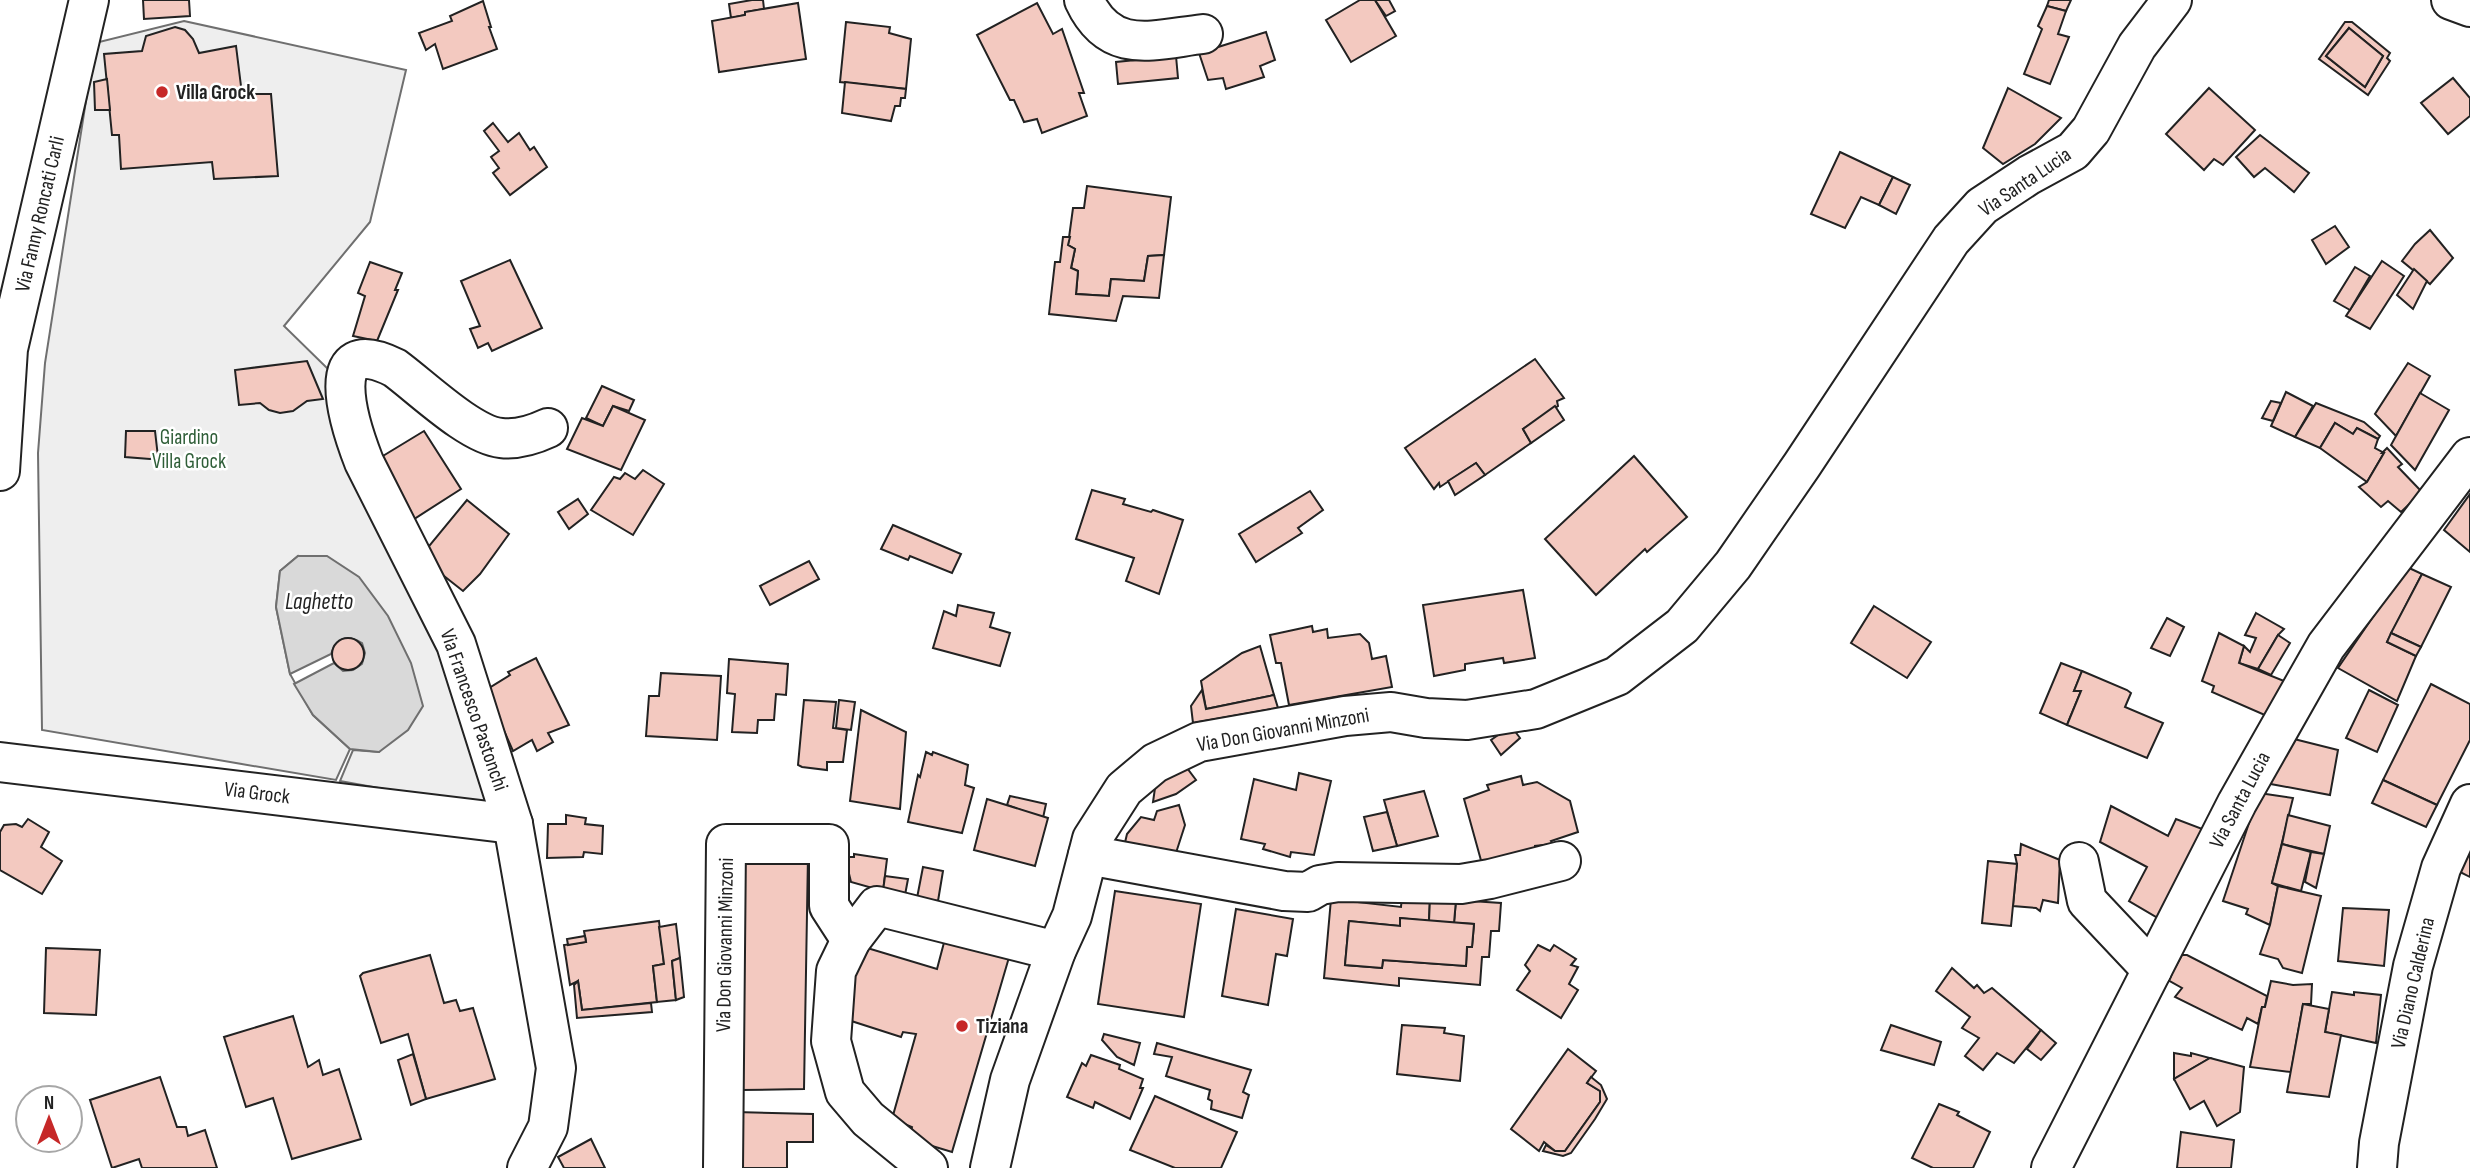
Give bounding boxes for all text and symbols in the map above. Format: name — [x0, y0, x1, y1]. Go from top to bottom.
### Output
place label: Villa Grock — [176, 80, 255, 105]
marker: Villa Grock — [154, 84, 170, 100]
street label: Via Fanny Roncati Carli — [10, 134, 70, 294]
street label: Via Santa Lucia — [1974, 142, 2076, 222]
park label: Giardino Villa Grock — [152, 425, 226, 474]
water label: Laghetto — [285, 588, 354, 616]
street label: Via Francesco Pastonchi — [435, 626, 513, 794]
street label: Via Don Giovanni Minzoni — [1195, 703, 1371, 757]
street label: Via Santa Lucia — [2204, 747, 2276, 853]
street label: Via Grock — [223, 777, 291, 809]
street label: Via Don Giovanni Minzoni — [711, 858, 739, 1032]
street label: Via Diano Calderina — [2386, 915, 2440, 1051]
place label: Tiziana — [976, 1014, 1028, 1039]
marker: Tiziana — [954, 1018, 970, 1034]
north arrow — [14, 1084, 84, 1154]
text: N — [44, 1092, 54, 1115]

